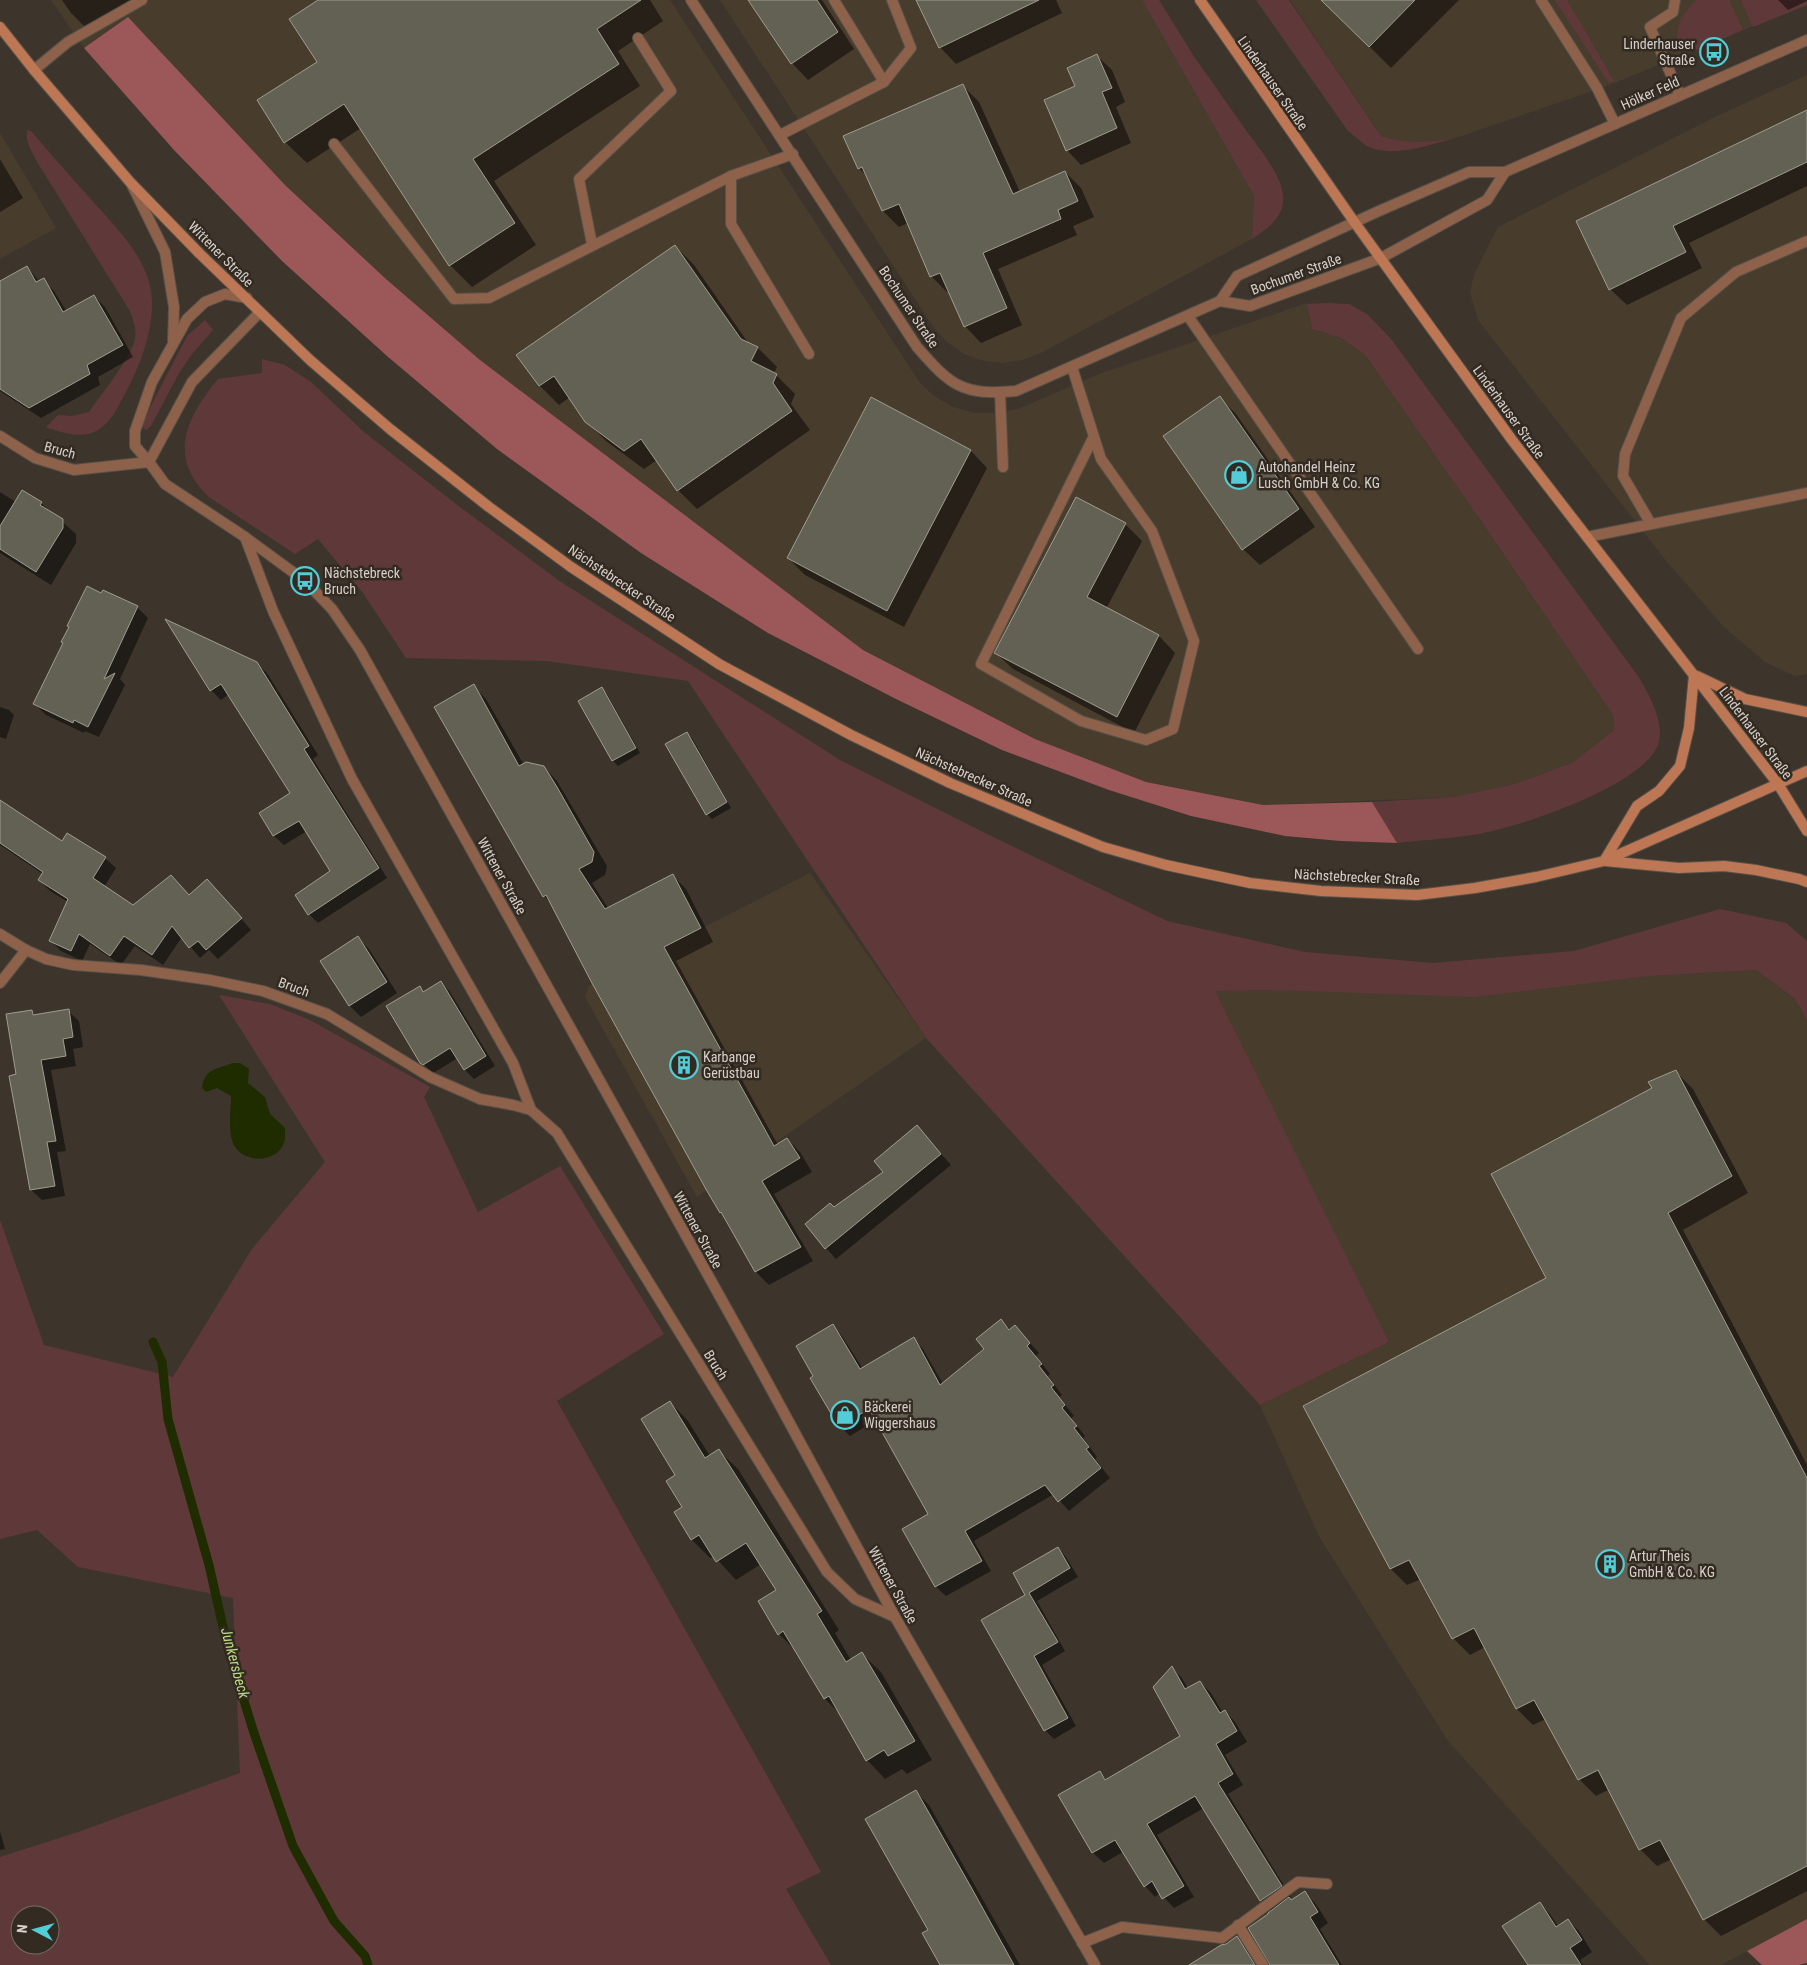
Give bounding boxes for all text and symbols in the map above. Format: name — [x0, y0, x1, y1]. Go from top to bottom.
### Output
street label: Linderhauser Straße — [1235, 33, 1312, 133]
place label: Linderhauser Straße — [1623, 36, 1695, 68]
bus stop icon: Linderhauser Straße — [1699, 37, 1729, 67]
street label: Hölker Feld — [1618, 73, 1682, 113]
street label: Wittener Straße — [185, 218, 257, 290]
street label: Bochumer Straße — [1249, 250, 1344, 298]
street label: Bochumer Straße — [876, 263, 942, 351]
street label: Linderhauser Straße — [1470, 362, 1548, 462]
street label: Bruch — [43, 438, 77, 462]
place label: Autohandel Heinz Lusch GmbH & Co. KG — [1258, 459, 1380, 491]
shop icon: Autohandel Heinz Lusch GmbH & Co. KG — [1224, 460, 1254, 490]
street label: Nächstebrecker Straße — [565, 541, 679, 625]
place label: Nächstebreck Bruch — [324, 565, 401, 597]
bus stop icon: Nächstebreck Bruch — [290, 566, 320, 596]
street label: Linderhauser Straße — [1716, 684, 1796, 783]
street label: Nächstebrecker Straße — [913, 744, 1035, 810]
street label: Wittener Straße — [474, 835, 530, 918]
street label: Nächstebrecker Straße — [1294, 866, 1421, 888]
street label: Bruch — [276, 974, 312, 1000]
place label: Karbange Gerüstbau — [703, 1049, 760, 1081]
building icon: Karbange Gerüstbau — [669, 1050, 699, 1080]
street label: Wittener Straße — [670, 1189, 726, 1272]
street label: Bruch — [701, 1347, 731, 1383]
place label: Bäckerei Wiggershaus — [864, 1399, 936, 1431]
shop icon: Bäckerei Wiggershaus — [830, 1400, 860, 1430]
street label: Wittener Straße — [865, 1544, 921, 1627]
place label: Artur Theis GmbH & Co. KG — [1629, 1548, 1715, 1580]
building icon: Artur Theis GmbH & Co. KG — [1595, 1549, 1625, 1579]
water label: Junkersbeck — [217, 1626, 253, 1701]
north arrow — [10, 1905, 60, 1955]
text: N — [14, 1924, 30, 1934]

